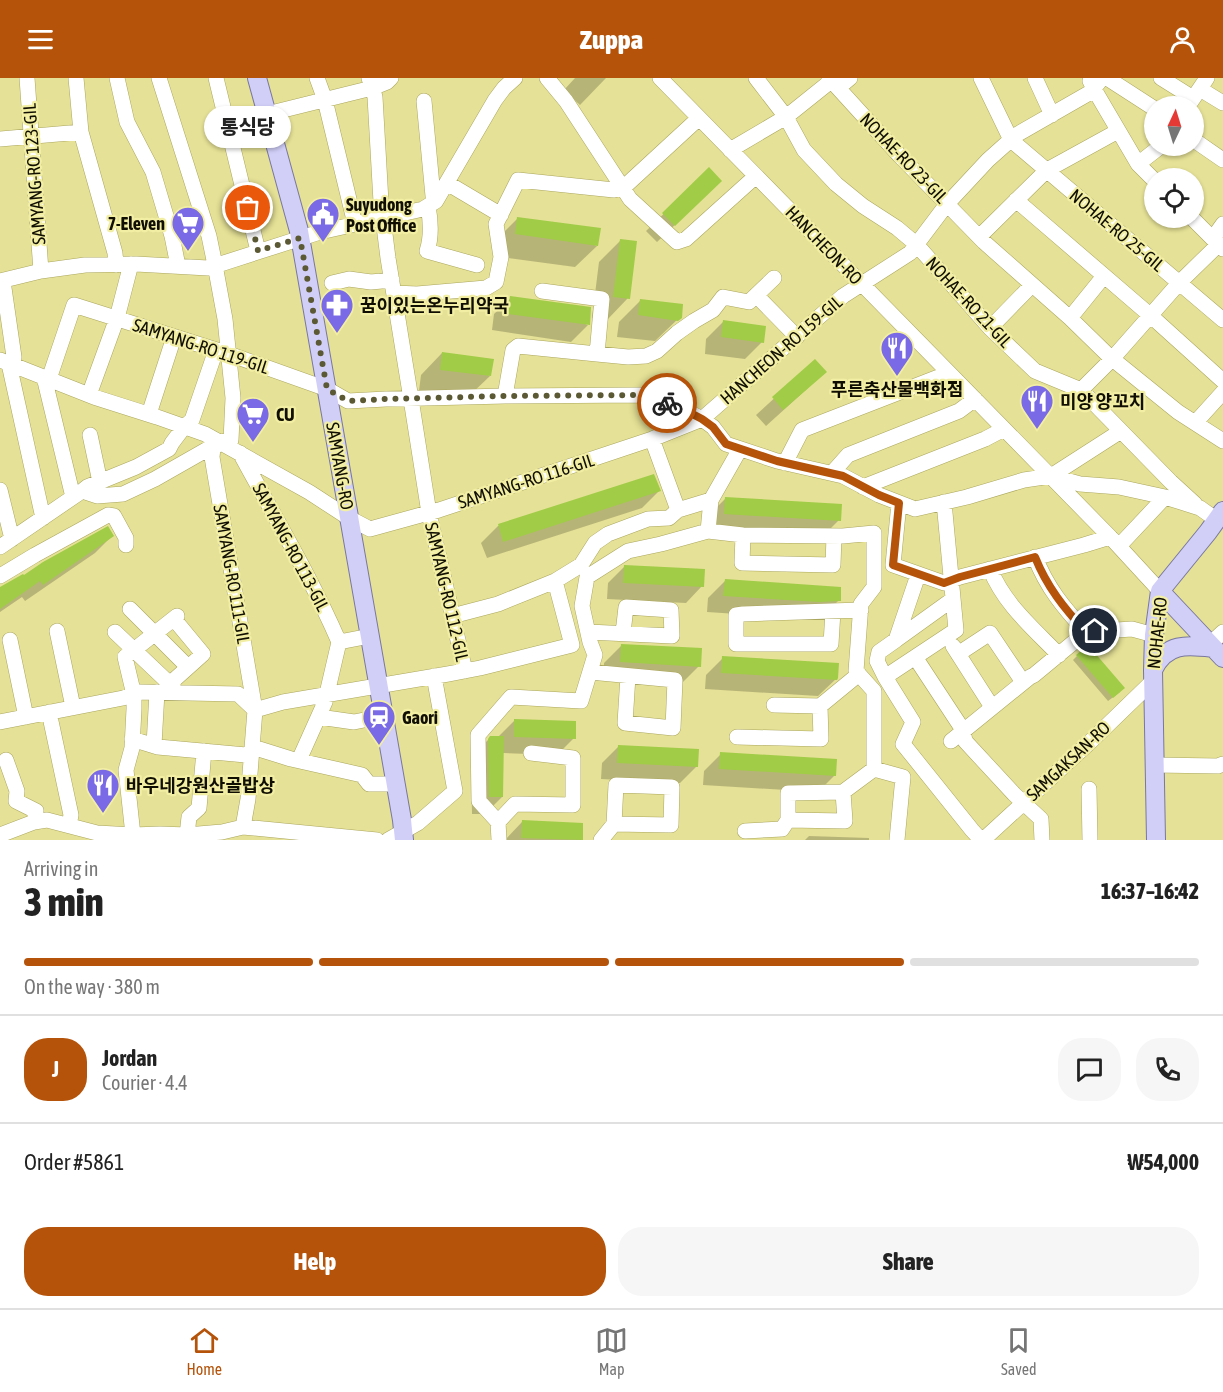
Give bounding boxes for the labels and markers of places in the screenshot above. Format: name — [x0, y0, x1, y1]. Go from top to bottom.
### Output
callout: 통식당 — [204, 106, 292, 148]
pin — [222, 182, 273, 233]
place label: Suyudong Post Office — [346, 194, 416, 236]
public building icon: Suyudong Post Office — [305, 196, 341, 243]
supermarket icon: 7-Eleven — [170, 205, 206, 252]
place label: 7-Eleven — [108, 213, 165, 234]
pharmacy icon: 꿈이있는온누리약국 — [319, 287, 355, 334]
place label: 꿈이있는온누리약국 — [360, 295, 509, 316]
restaurant icon: 푸른축산물백화점 — [879, 330, 915, 377]
place label: 푸른축산물백화점 — [831, 379, 963, 400]
restaurant icon: 미양 양꼬치 — [1019, 383, 1055, 430]
place label: 미양 양꼬치 — [1060, 391, 1145, 412]
supermarket icon: CU — [235, 396, 271, 443]
place label: CU — [276, 404, 295, 425]
pin — [1069, 605, 1120, 656]
station icon: Gaori — [361, 699, 397, 746]
place label: Gaori — [402, 707, 438, 728]
restaurant icon: 바우네강원산골밥상 — [85, 767, 121, 814]
place label: 바우네강원산골밥상 — [126, 775, 275, 796]

